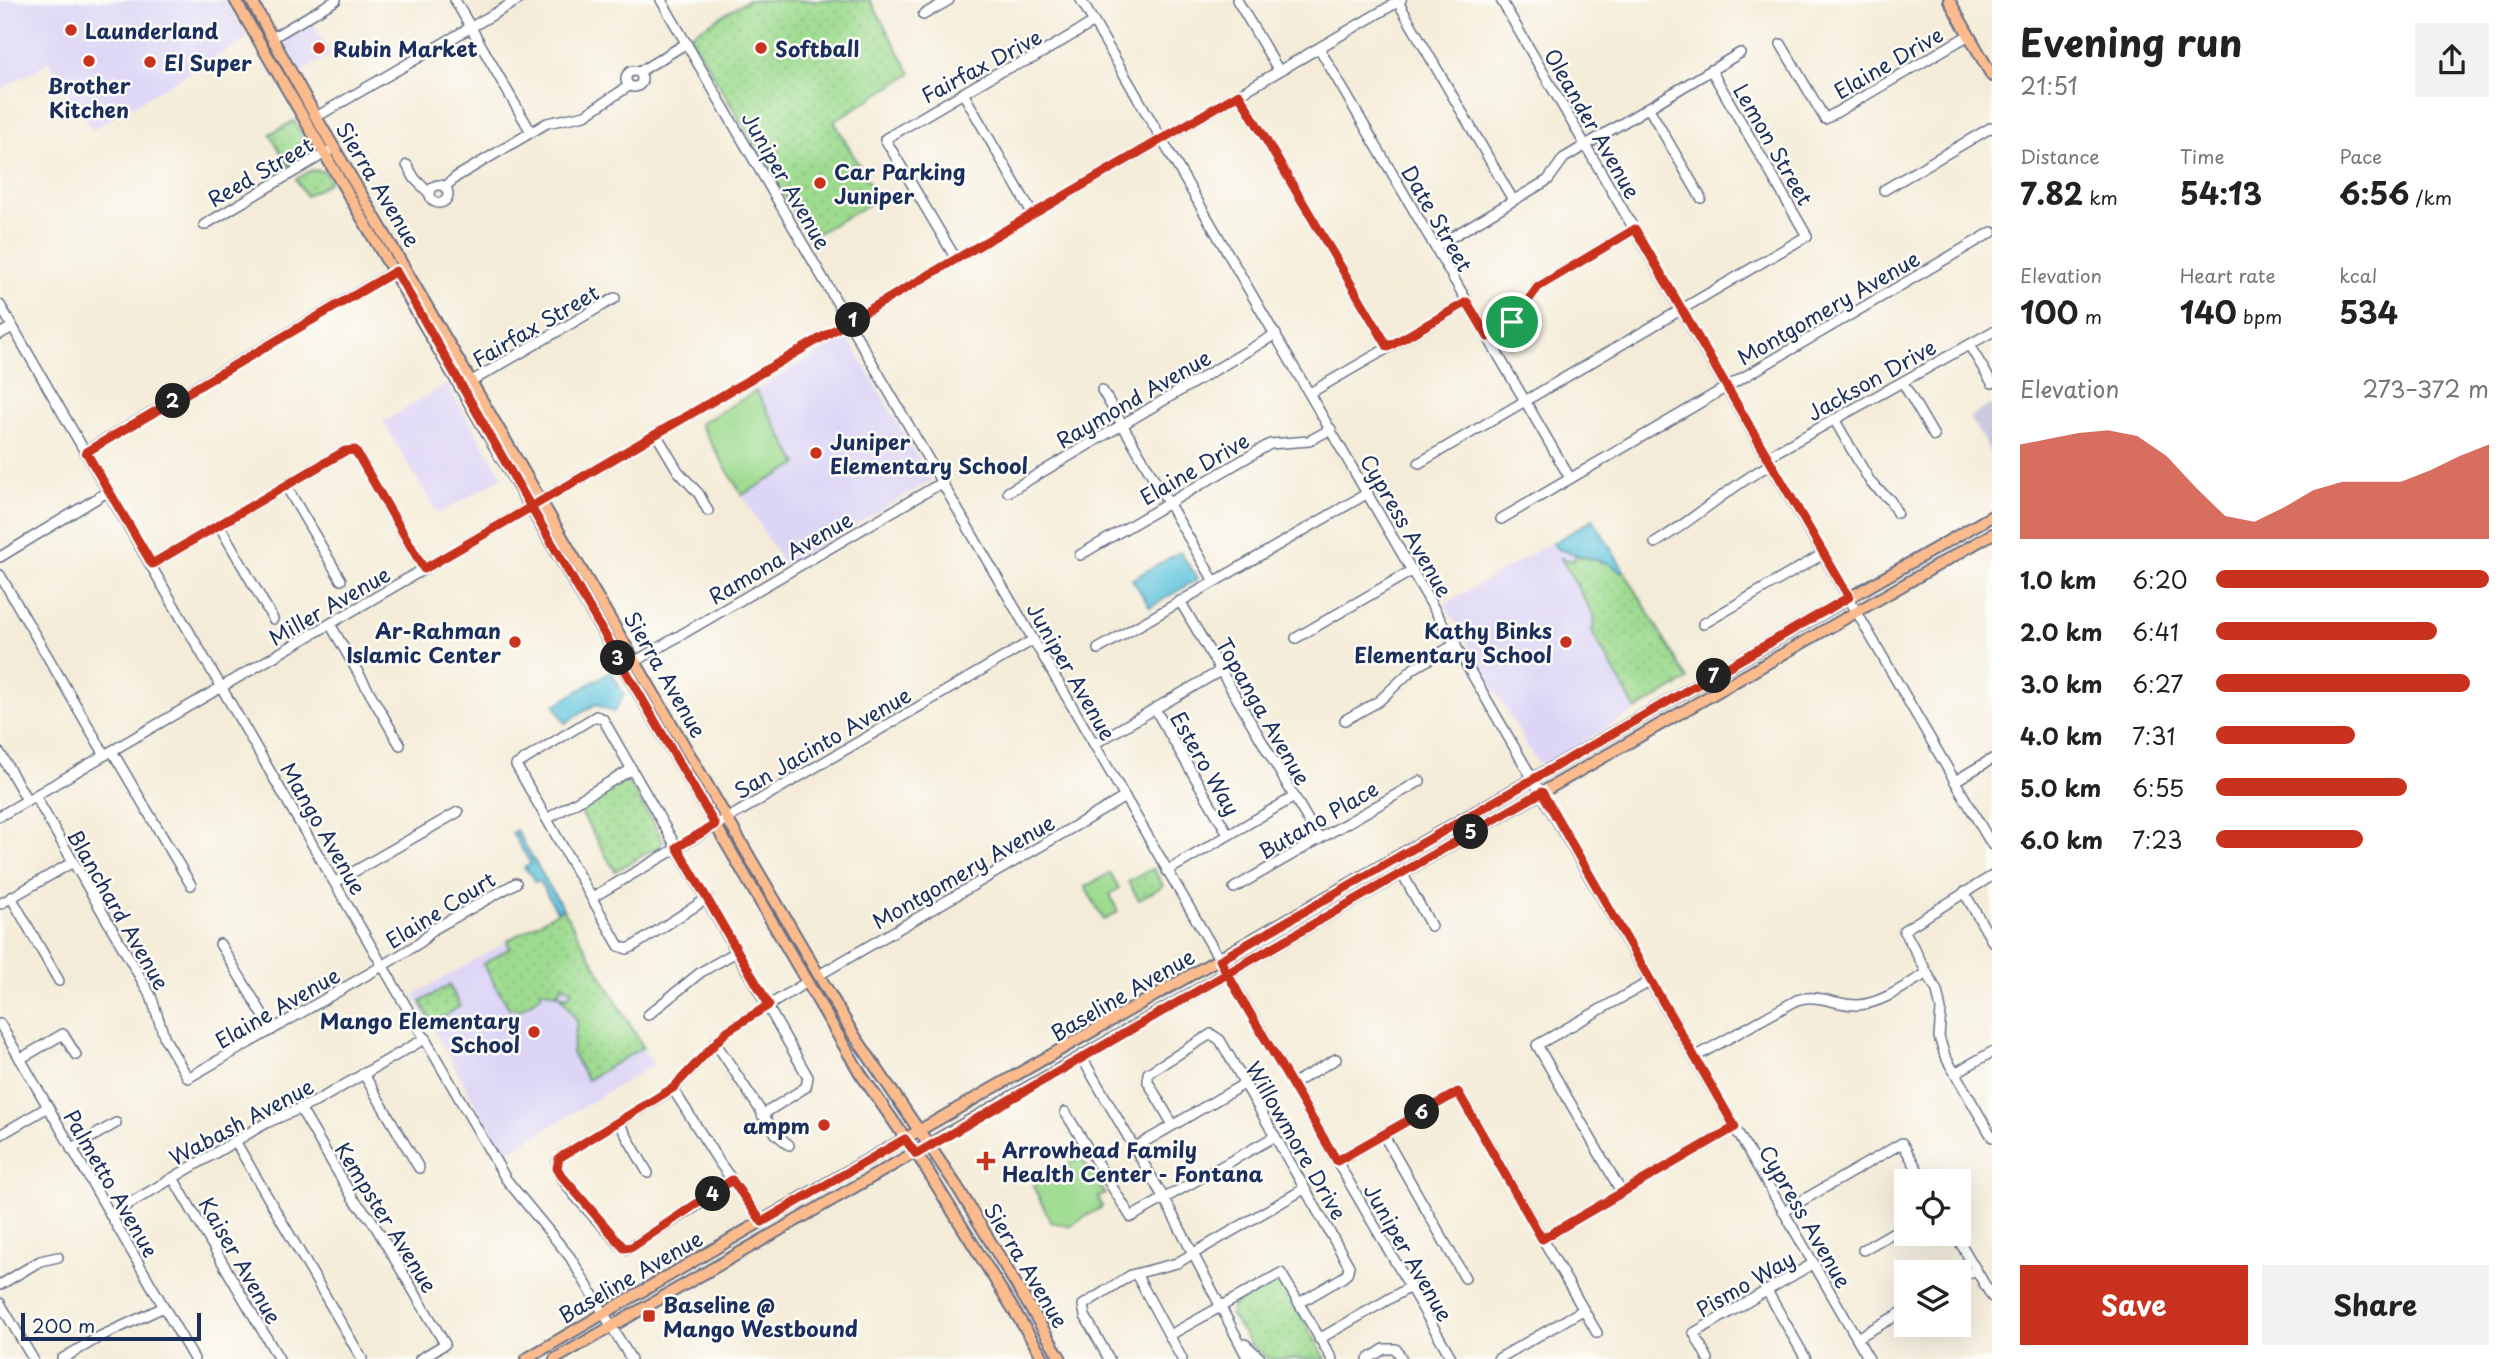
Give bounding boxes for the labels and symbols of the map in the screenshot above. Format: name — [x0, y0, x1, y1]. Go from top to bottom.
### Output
place label: Launderland — [85, 14, 219, 46]
street label: Elaine Drive — [1827, 18, 1949, 106]
street label: Fairfax Drive — [915, 20, 1047, 110]
marker: Launderland — [63, 22, 79, 38]
place label: Rubin Market — [333, 32, 478, 64]
place label: Softball — [775, 32, 859, 64]
marker: Rubin Market — [311, 40, 327, 56]
marker: Softball — [753, 40, 769, 56]
street label: Oleander Avenue — [1537, 42, 1649, 204]
place label: El Super — [164, 46, 252, 78]
marker: Brother Kitchen — [81, 53, 97, 69]
marker: El Super — [142, 54, 158, 70]
place label: Brother Kitchen — [47, 69, 131, 125]
street label: Lemon Street — [1726, 77, 1822, 211]
street label: Juniper Avenue — [734, 105, 840, 255]
street label: Sierra Avenue — [329, 115, 429, 253]
street label: Reed Street — [201, 128, 319, 214]
place label: Car Parking Juniper — [834, 155, 965, 211]
street label: Date Street — [1395, 159, 1481, 277]
marker: Car Parking Juniper — [812, 175, 828, 191]
street label: Montgomery Avenue — [1731, 242, 1925, 372]
street label: Fairfax Street — [466, 276, 604, 374]
pin — [1482, 292, 1542, 352]
pin: 1 — [836, 302, 870, 338]
street label: Jackson Drive — [1801, 330, 1941, 428]
street label: Raymond Avenue — [1050, 341, 1216, 455]
pin: 2 — [156, 384, 190, 418]
street label: Elaine Drive — [1133, 424, 1255, 512]
place label: Juniper Elementary School — [830, 425, 1028, 481]
marker: Juniper Elementary School — [808, 445, 824, 461]
street label: Cypress Avenue — [1353, 447, 1461, 603]
street label: Ramona Avenue — [702, 503, 858, 611]
street label: Miller Avenue — [262, 557, 396, 653]
street label: Juniper Avenue — [1019, 596, 1125, 746]
street label: Sierra Avenue — [617, 605, 715, 743]
place label: Ar-Rahman Islamic Center — [346, 614, 501, 670]
place label: Kathy Binks Elementary School — [1354, 614, 1552, 670]
street label: Topanga Avenue — [1209, 631, 1319, 791]
marker: Ar-Rahman Islamic Center — [507, 634, 523, 650]
marker: Kathy Binks Elementary School — [1558, 634, 1574, 650]
pin: 3 — [600, 640, 636, 676]
pin: 7 — [1696, 658, 1732, 694]
street label: San Jacinto Avenue — [728, 678, 916, 806]
street label: Estero Way — [1163, 705, 1249, 821]
street label: Mango Avenue — [273, 756, 375, 900]
street label: Butano Place — [1252, 772, 1384, 866]
street label: Montgomery Avenue — [866, 806, 1060, 936]
pin: 5 — [1454, 814, 1488, 850]
street label: Blanchard Avenue — [60, 823, 178, 995]
street label: Elaine Court — [379, 863, 501, 955]
street label: Baseline Avenue — [1044, 940, 1200, 1048]
street label: Elaine Avenue — [209, 958, 345, 1056]
place label: Mango Elementary School — [320, 1004, 520, 1060]
marker: Mango Elementary School — [526, 1024, 542, 1040]
street label: Willowmore Drive — [1238, 1055, 1356, 1225]
street label: Wabash Avenue — [163, 1069, 319, 1173]
pin: 6 — [1404, 1094, 1440, 1130]
street label: Palmetto Avenue — [57, 1103, 167, 1263]
place label: ampm — [743, 1109, 810, 1141]
marker: ampm — [816, 1117, 832, 1133]
place label: Arrowhead Family Health Center - Fontana — [1001, 1133, 1263, 1189]
street label: Kempster Avenue — [328, 1136, 446, 1298]
street label: Cypress Avenue — [1752, 1138, 1860, 1294]
marker: Arrowhead Family Health Center - Fontana — [976, 1151, 996, 1171]
pin: 4 — [696, 1176, 730, 1212]
street label: Juniper Avenue — [1356, 1177, 1462, 1327]
street label: Kaiser Avenue — [192, 1190, 290, 1330]
street label: Sierra Avenue — [977, 1196, 1077, 1334]
street label: Baseline Avenue — [552, 1222, 708, 1330]
street label: Pismo Way — [1689, 1242, 1801, 1324]
place label: Baseline @ Mango Westbound — [663, 1288, 858, 1344]
marker: Baseline @ Mango Westbound — [641, 1308, 657, 1324]
scale bar — [21, 1310, 201, 1342]

